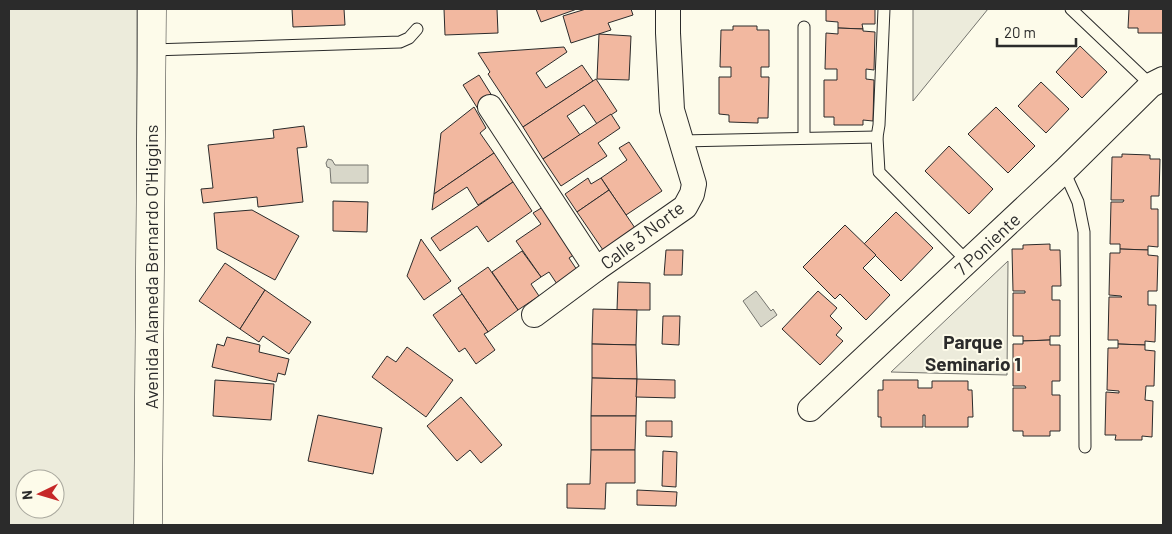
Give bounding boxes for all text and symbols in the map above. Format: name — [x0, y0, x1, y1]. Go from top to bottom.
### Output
scale bar — [997, 15, 1076, 47]
text: 20 m — [1004, 23, 1036, 41]
street label: Avenida Alameda Bernardo O'Higgins — [140, 125, 162, 409]
street label: Calle 3 Norte — [596, 196, 688, 274]
street label: 7 Poniente — [950, 208, 1024, 280]
district label: Parque Seminario 1 — [925, 330, 1021, 375]
north arrow — [15, 469, 65, 519]
text: N — [18, 490, 35, 501]

